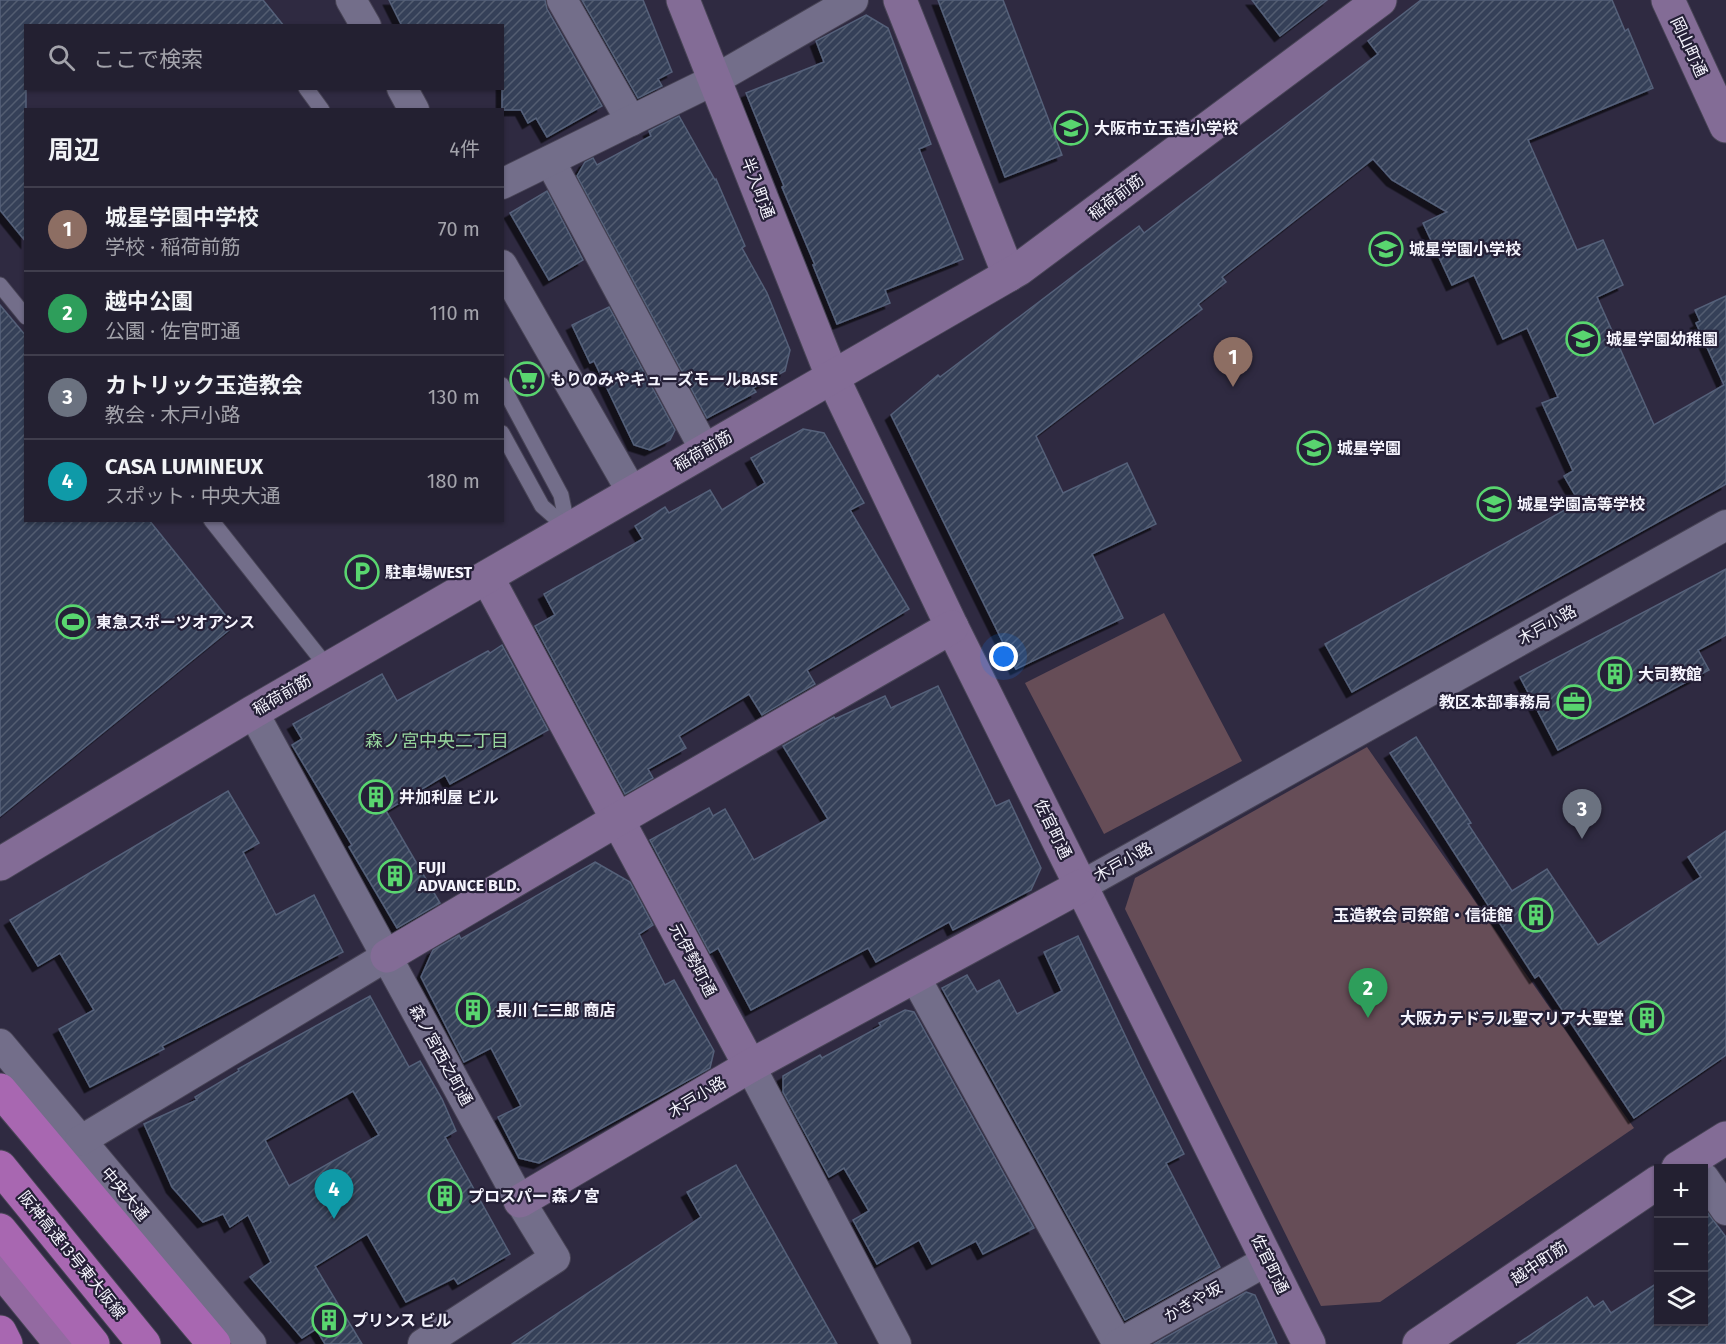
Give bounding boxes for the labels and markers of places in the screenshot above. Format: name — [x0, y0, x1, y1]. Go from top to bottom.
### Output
school or university icon: 大阪市立玉造小学校 — [1053, 110, 1089, 146]
place label: 大阪市立玉造小学校 — [1094, 119, 1238, 138]
school or university icon: 城星学園小学校 — [1368, 231, 1404, 267]
place label: 城星学園小学校 — [1409, 240, 1521, 259]
school or university icon: 城星学園幼稚園 — [1565, 321, 1601, 357]
place label: 城星学園幼稚園 — [1606, 330, 1718, 349]
pin: 1 — [1214, 338, 1252, 387]
supermarket icon: もりのみやキューズモールBASE — [509, 361, 545, 397]
place label: もりのみやキューズモールBASE — [550, 370, 778, 389]
school or university icon: 城星学園 — [1296, 430, 1332, 466]
place label: 城星学園 — [1337, 439, 1401, 458]
school or university icon: 城星学園高等学校 — [1476, 486, 1512, 522]
place label: 城星学園高等学校 — [1517, 495, 1645, 514]
parking icon: 駐車場WEST — [344, 554, 380, 590]
place label: 駐車場WEST — [385, 563, 473, 582]
sports icon: 東急スポーツオアシス — [55, 604, 91, 640]
place label: 東急スポーツオアシス — [96, 613, 255, 632]
building icon: 大司教館 — [1597, 656, 1633, 692]
place label: 大司教館 — [1638, 665, 1702, 684]
office icon: 教区本部事務局 — [1556, 684, 1592, 720]
place label: 教区本部事務局 — [1439, 693, 1551, 712]
building icon: 井加利屋 ビル — [358, 779, 394, 815]
place label: 井加利屋 ビル — [399, 788, 499, 807]
pin: 3 — [1562, 790, 1602, 839]
building icon: FUJI ADVANCE BLD. — [377, 858, 413, 894]
place label: FUJI ADVANCE BLD. — [417, 858, 520, 895]
building icon: 玉造教会 司祭館・信徒館 — [1518, 897, 1554, 933]
place label: 玉造教会 司祭館・信徒館 — [1333, 906, 1513, 925]
pin: 2 — [1348, 968, 1388, 1018]
building icon: 長川 仁三郎 商店 — [455, 992, 491, 1028]
building icon: 大阪カテドラル聖マリア大聖堂 — [1629, 1000, 1665, 1036]
place label: 長川 仁三郎 商店 — [496, 1001, 616, 1020]
place label: 大阪カテドラル聖マリア大聖堂 — [1400, 1009, 1624, 1028]
pin: 4 — [314, 1170, 354, 1219]
building icon: プロスパー 森ノ宮 — [427, 1178, 463, 1214]
place label: プロスパー 森ノ宮 — [468, 1187, 600, 1206]
building icon: プリンス ビル — [311, 1302, 347, 1338]
place label: プリンス ビル — [352, 1311, 451, 1330]

